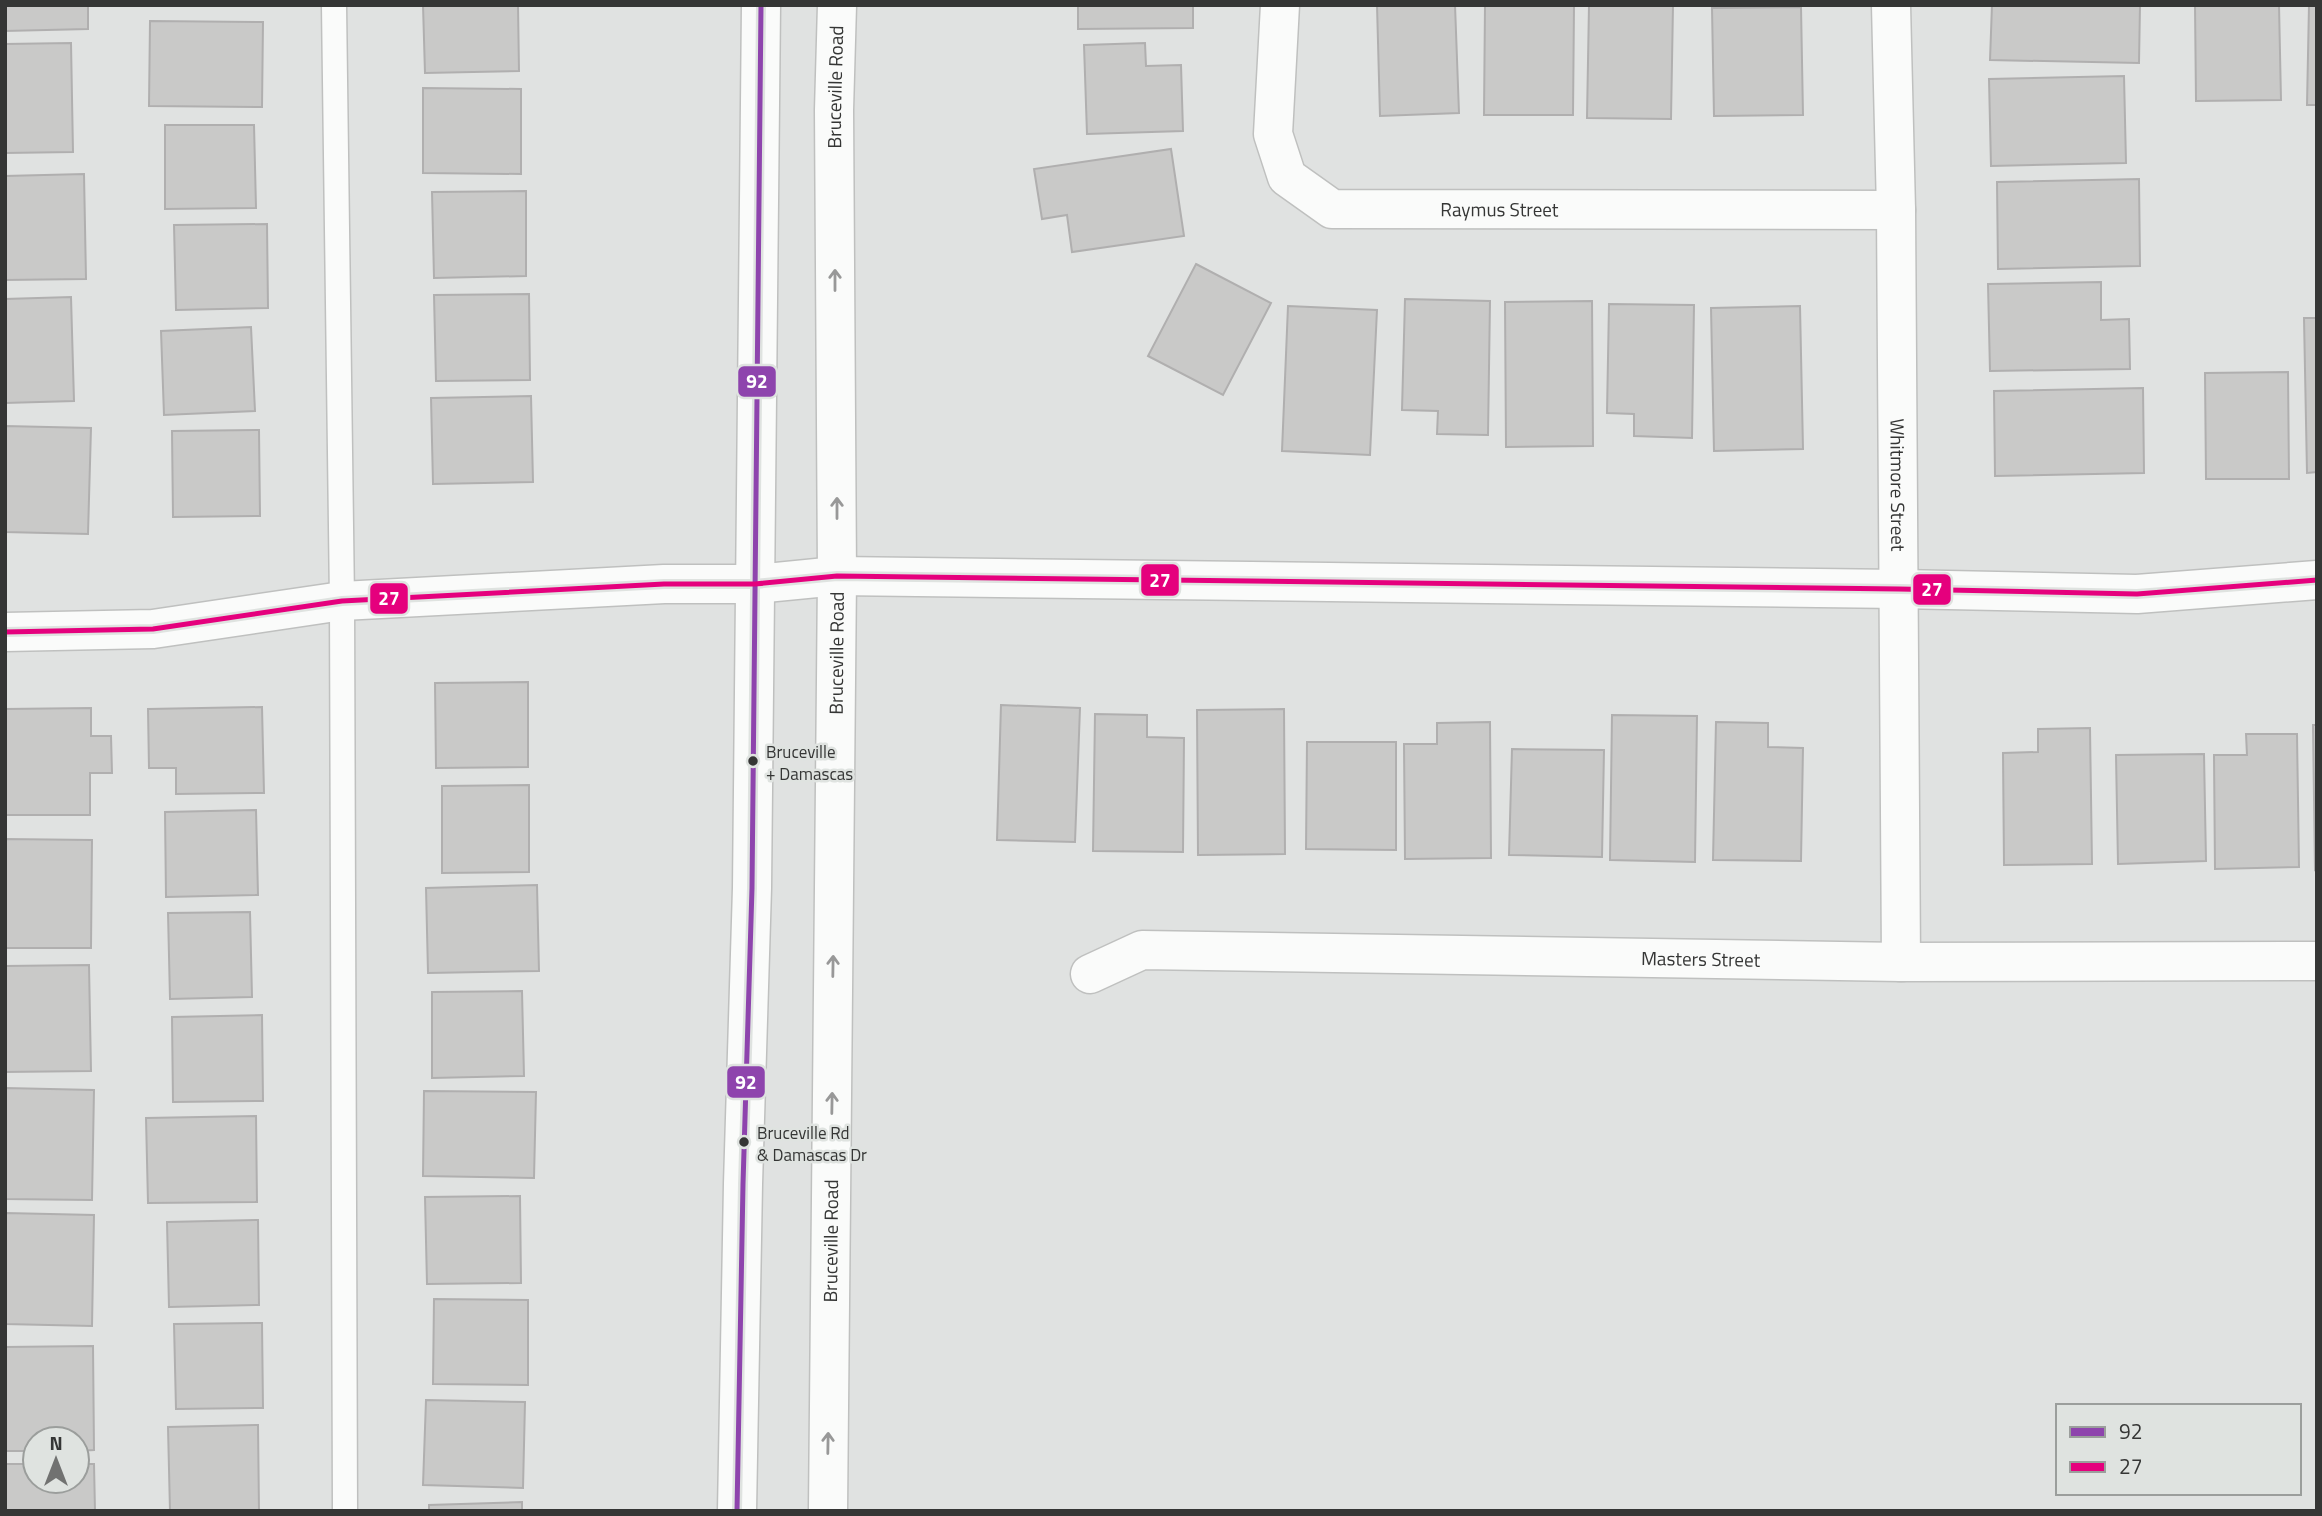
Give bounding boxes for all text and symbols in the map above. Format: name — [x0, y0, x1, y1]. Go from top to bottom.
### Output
street label: Bruceville Road — [819, 25, 850, 149]
street label: Raymus Street — [1440, 194, 1559, 223]
one-way arrow — [828, 269, 842, 292]
line badge: 92 — [737, 365, 777, 398]
text: 92 — [746, 366, 768, 395]
street label: Whitmore Street — [1883, 418, 1913, 552]
one-way arrow — [830, 497, 844, 520]
line badge: 27 — [1140, 563, 1180, 597]
text: 27 — [1149, 565, 1171, 594]
line badge: 27 — [1912, 573, 1952, 606]
text: 27 — [1921, 574, 1943, 603]
line badge: 27 — [369, 582, 409, 615]
text: 27 — [378, 583, 400, 612]
street label: Bruceville Road — [821, 591, 851, 715]
place label: Bruceville + Damascas — [766, 739, 853, 787]
marker: Bruceville + Damascas — [746, 754, 760, 768]
street label: Masters Street — [1641, 943, 1761, 974]
one-way arrow — [826, 955, 840, 978]
line badge: 92 — [726, 1065, 766, 1099]
text: 92 — [735, 1067, 757, 1096]
one-way arrow — [825, 1092, 839, 1115]
place label: Bruceville Rd & Damascas Dr — [757, 1120, 867, 1168]
marker: Bruceville Rd & Damascas Dr — [737, 1135, 751, 1149]
street label: Bruceville Road — [815, 1179, 845, 1303]
legend — [2056, 1404, 2301, 1495]
text: 92 — [2119, 1415, 2143, 1447]
north arrow — [21, 1425, 91, 1495]
text: N — [49, 1428, 63, 1457]
one-way arrow — [822, 1431, 835, 1454]
text: 27 — [2119, 1450, 2143, 1482]

